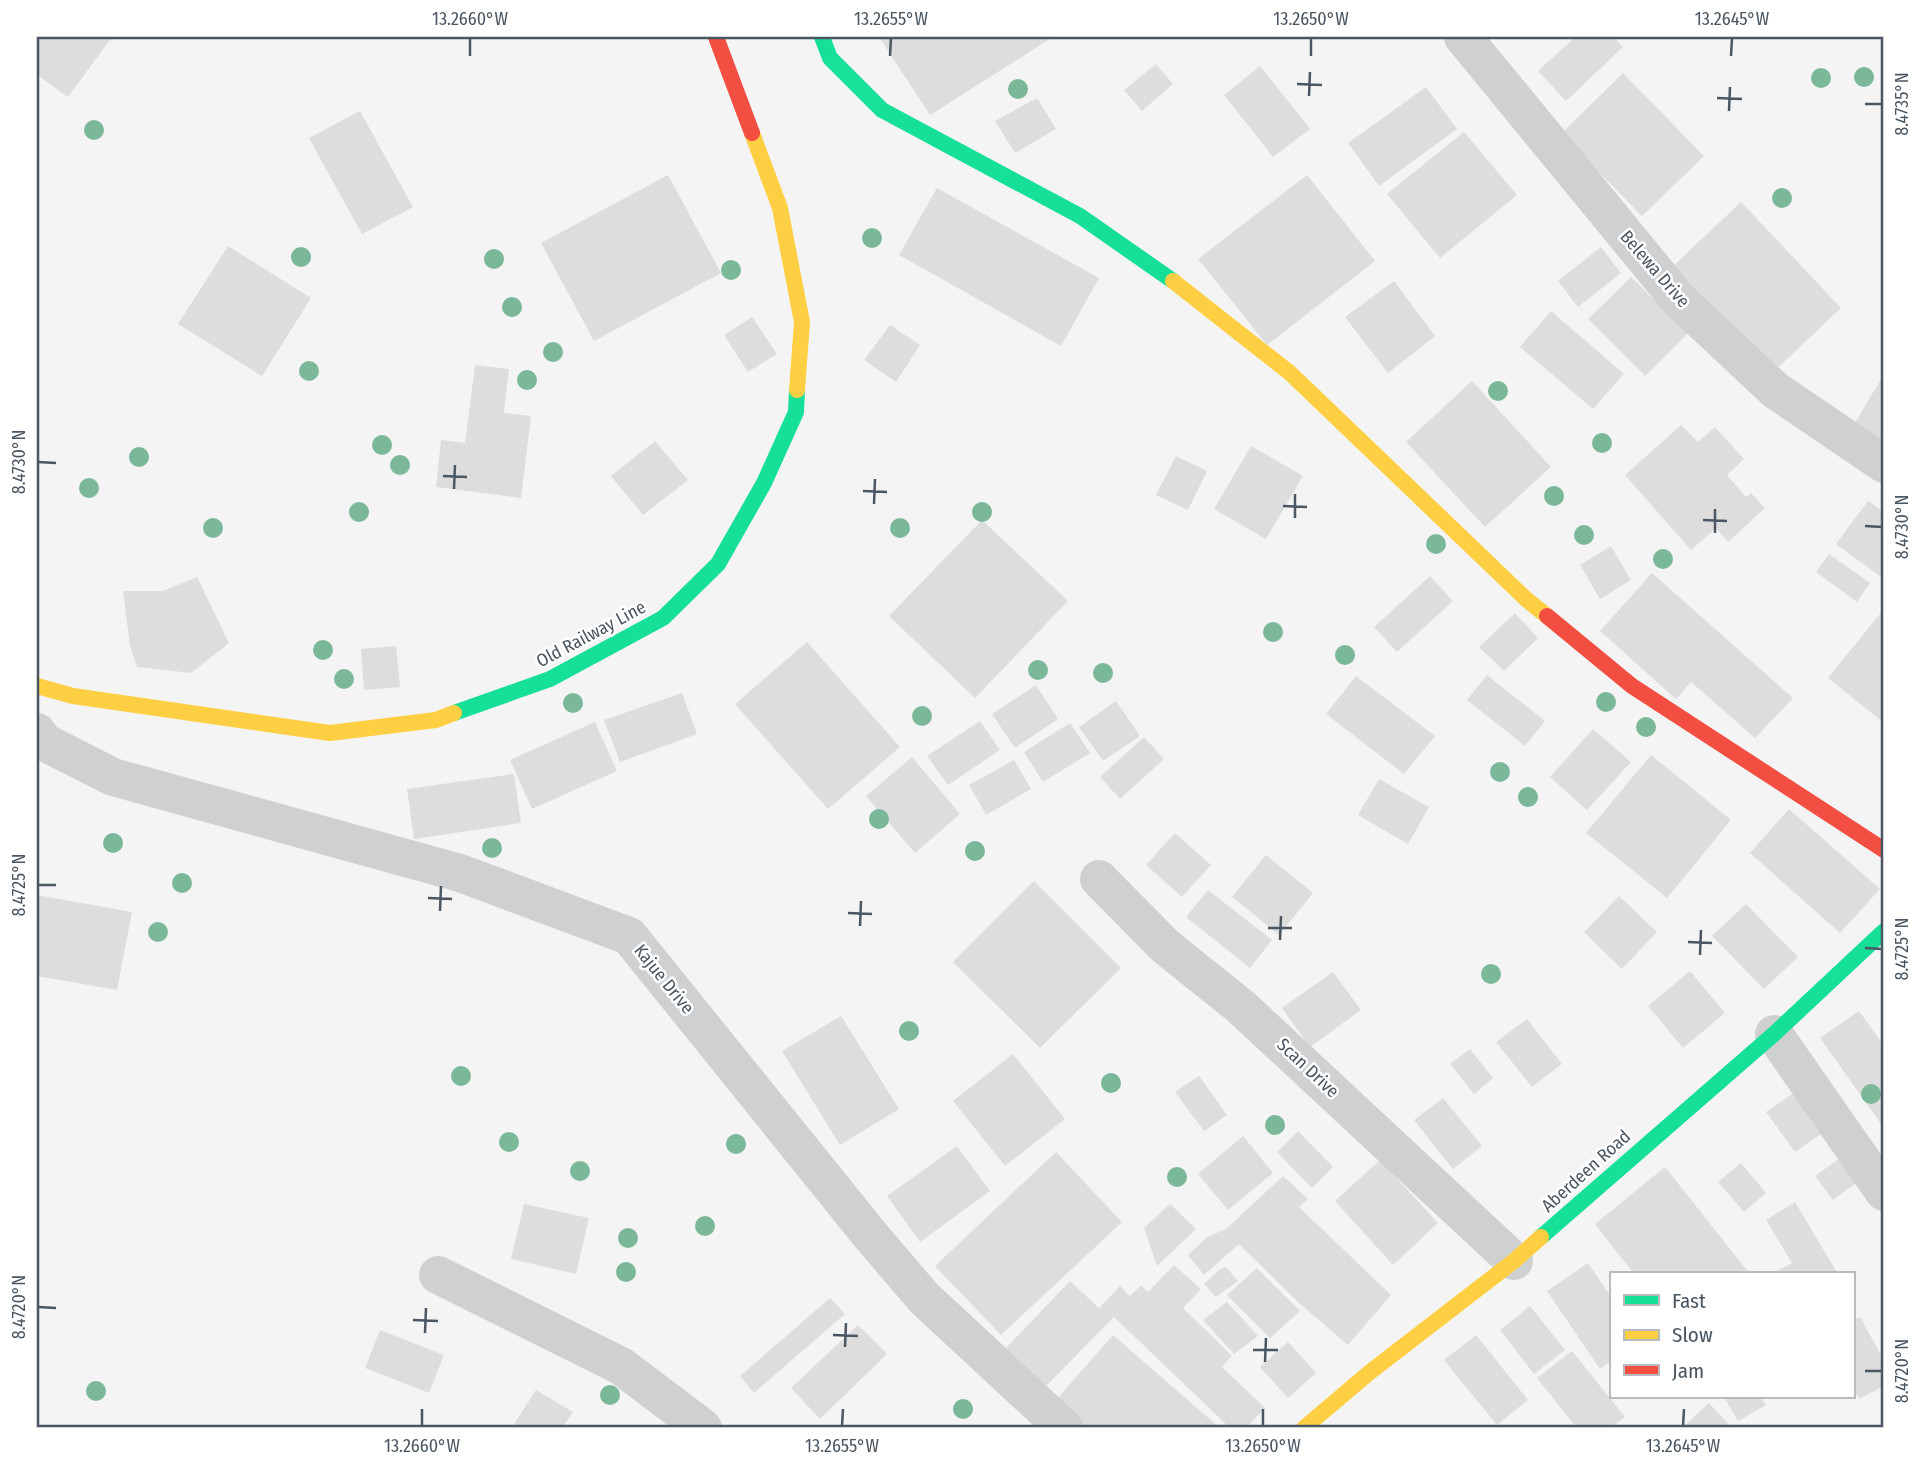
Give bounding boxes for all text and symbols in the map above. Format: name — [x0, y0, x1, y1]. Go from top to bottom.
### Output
text: 13.2660°W — [432, 8, 509, 30]
text: 13.2655°W — [854, 8, 928, 30]
text: 13.2650°W — [1273, 8, 1349, 30]
text: 13.2645°W — [1695, 8, 1770, 30]
text: 8.4735°N — [1891, 72, 1913, 136]
street label: Belewa Drive — [1616, 226, 1695, 312]
text: 8.4730°N — [8, 430, 30, 494]
text: 8.4730°N — [1891, 495, 1913, 559]
street label: Old Railway Line — [532, 596, 650, 672]
text: 8.4725°N — [8, 853, 30, 917]
text: 8.4725°N — [1891, 917, 1913, 981]
street label: Kajue Drive — [629, 940, 699, 1018]
street label: Scan Drive — [1272, 1034, 1344, 1102]
street label: Aberdeen Road — [1537, 1125, 1635, 1217]
legend — [1610, 1272, 1854, 1398]
text: 8.4720°N — [8, 1275, 30, 1339]
text: Fast — [1672, 1288, 1706, 1314]
text: Slow — [1672, 1322, 1713, 1348]
text: 8.4720°N — [1891, 1339, 1913, 1403]
text: Jam — [1672, 1358, 1704, 1384]
text: 13.2660°W — [384, 1435, 461, 1457]
text: 13.2655°W — [805, 1435, 879, 1457]
text: 13.2650°W — [1225, 1435, 1301, 1457]
text: 13.2645°W — [1646, 1435, 1721, 1457]

